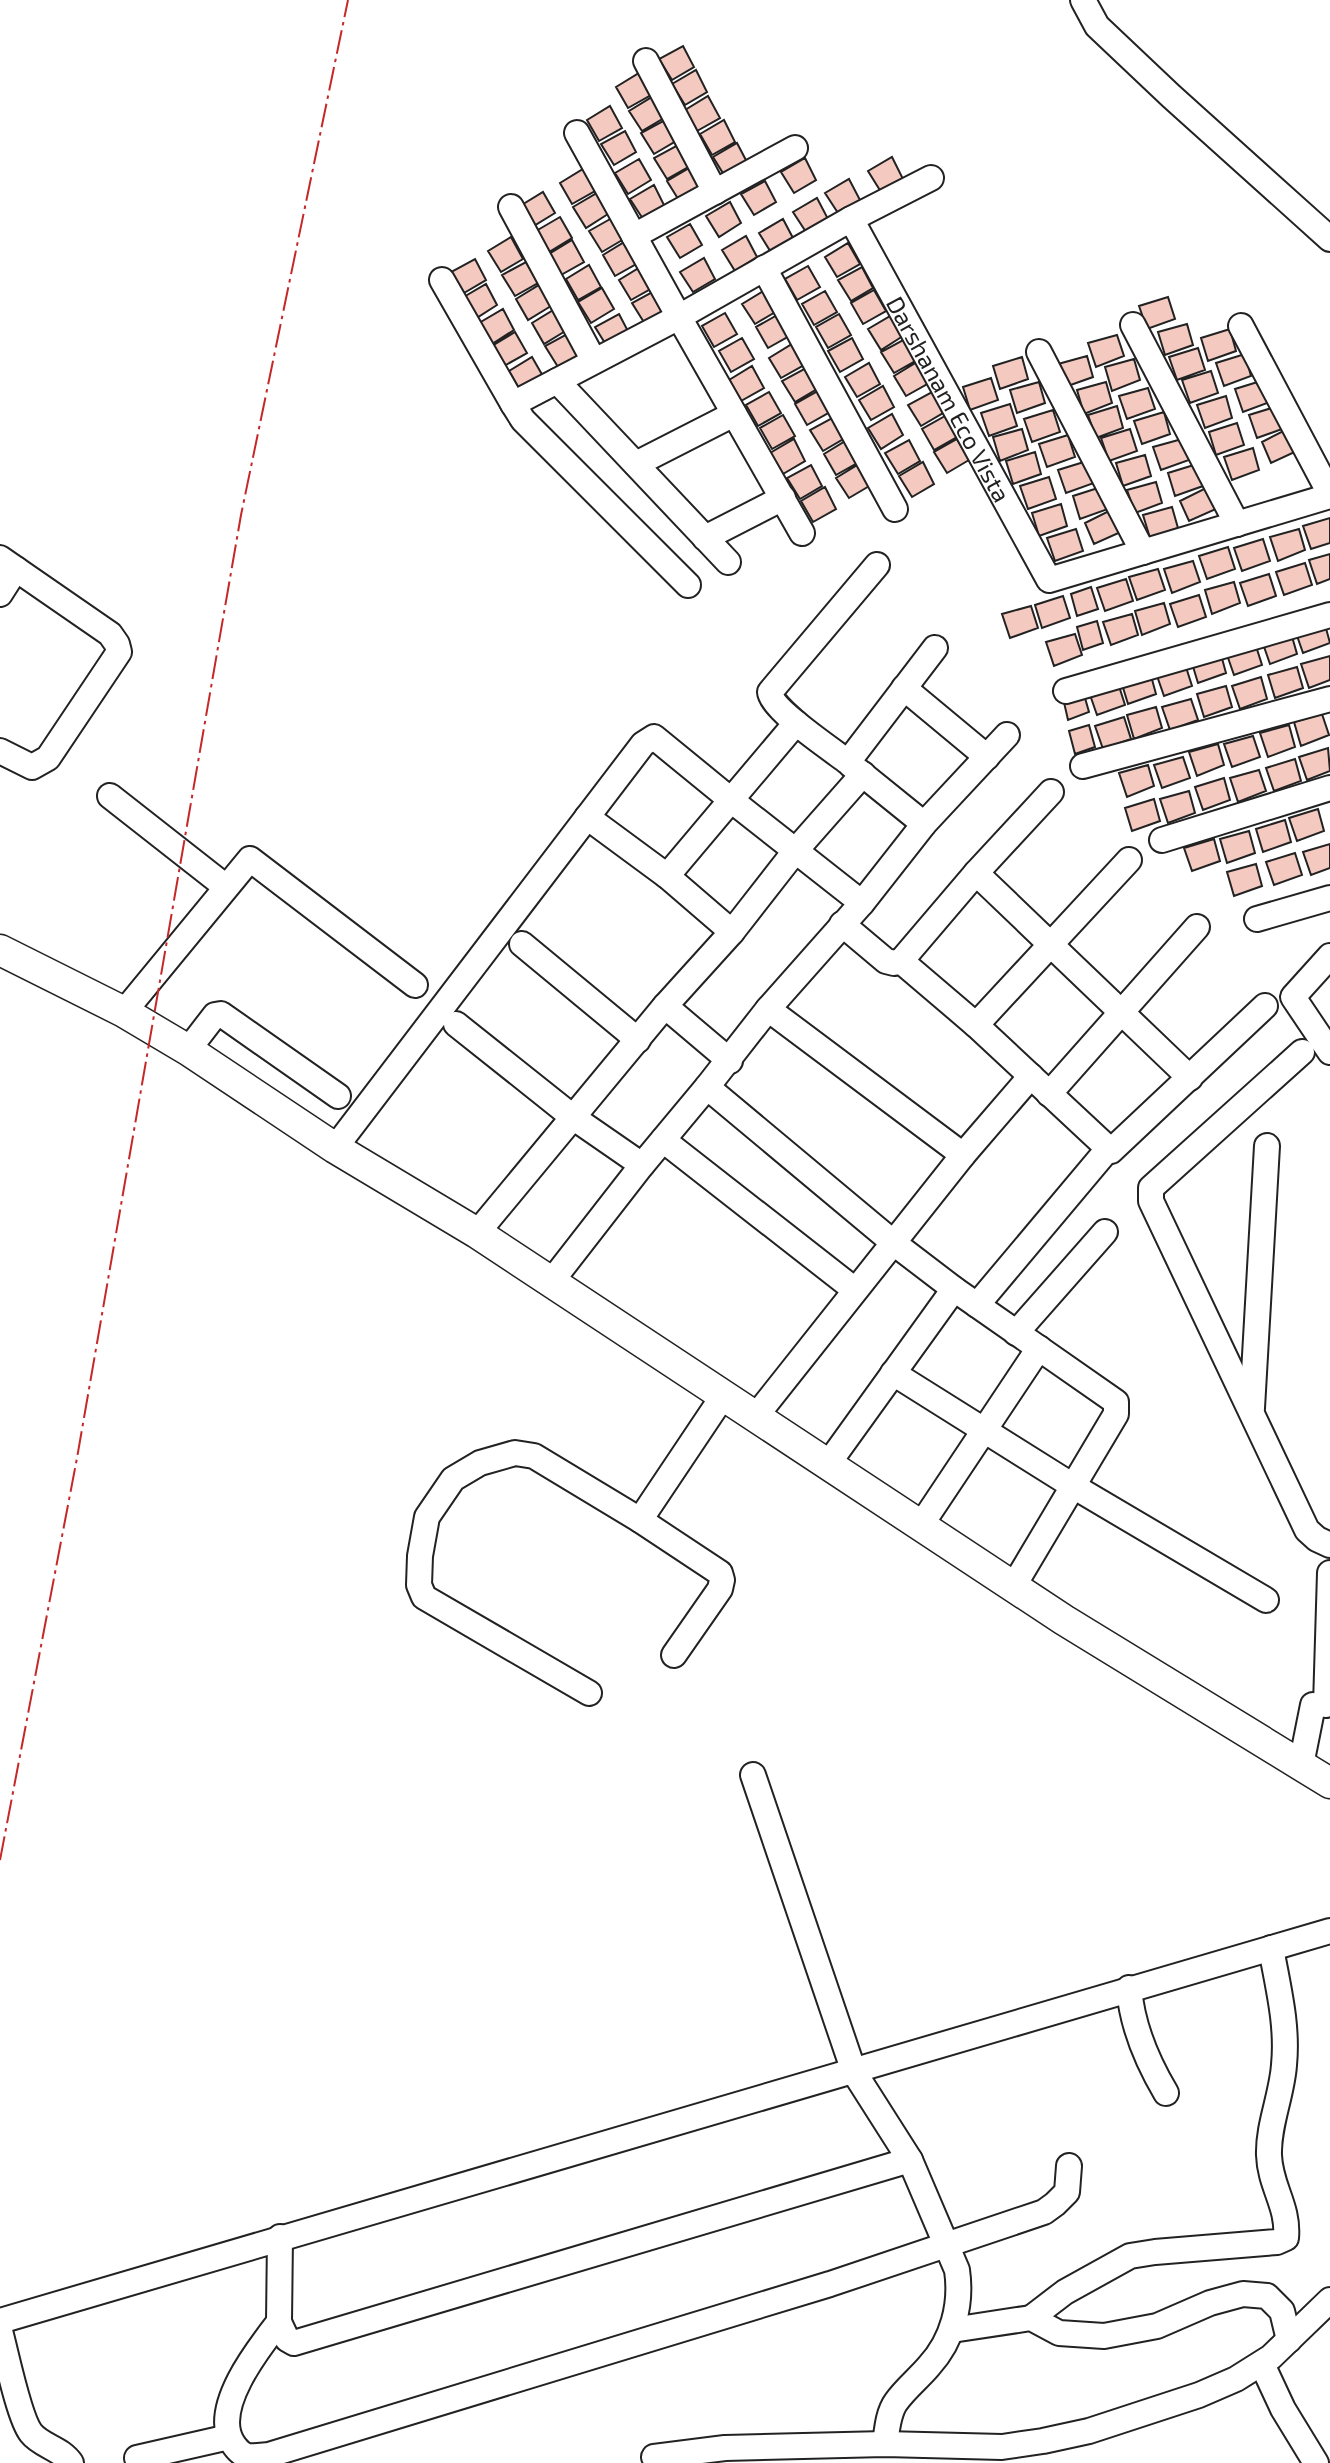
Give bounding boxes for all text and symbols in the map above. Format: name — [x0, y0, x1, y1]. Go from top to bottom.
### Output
street label: Darshanam Eco Vista — [881, 291, 1018, 506]

